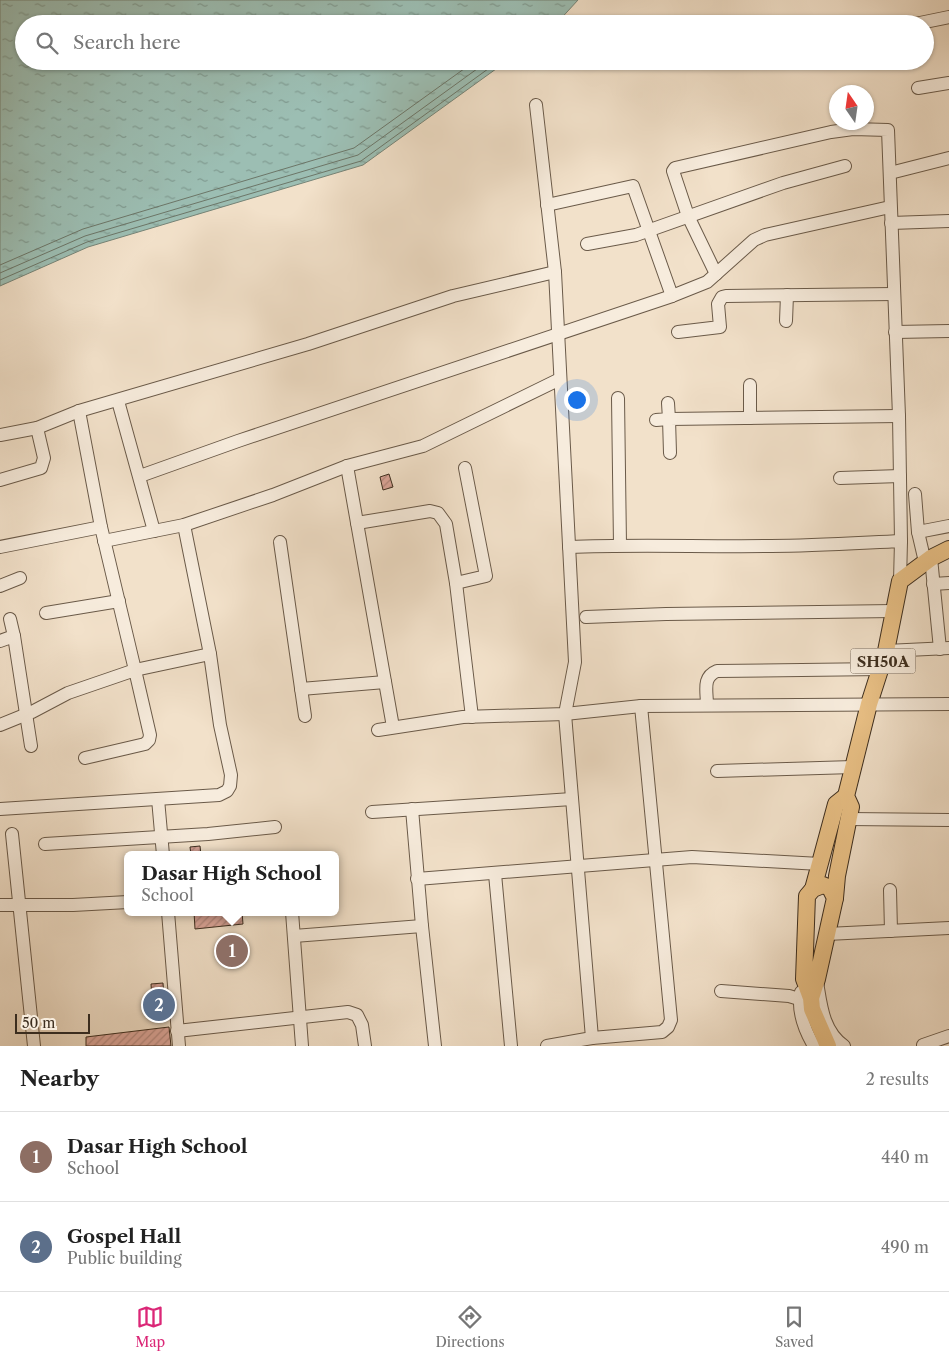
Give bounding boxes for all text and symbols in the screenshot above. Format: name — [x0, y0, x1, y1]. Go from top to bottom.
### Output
search box — [15, 15, 934, 70]
icon: search — [33, 29, 61, 57]
text: Search here — [73, 31, 181, 54]
north arrow — [829, 85, 874, 130]
your location — [564, 387, 590, 413]
road number: SH50A — [850, 648, 916, 674]
popup — [124, 851, 339, 916]
text: Dasar High School — [141, 862, 322, 885]
text: School — [141, 885, 194, 905]
pin: 1 — [216, 932, 248, 970]
pin: 2 — [143, 986, 175, 1024]
scale bar — [15, 1011, 90, 1034]
text: 50 m — [22, 1014, 55, 1032]
text: Nearby — [20, 1066, 99, 1091]
text: 2 results — [866, 1069, 929, 1089]
text: Dasar High School — [67, 1135, 247, 1158]
text: 1 — [32, 1147, 40, 1167]
text: 440 m — [881, 1147, 929, 1167]
text: School — [67, 1158, 119, 1178]
text: Gospel Hall — [67, 1225, 181, 1248]
text: 2 — [31, 1237, 41, 1257]
text: 490 m — [881, 1237, 929, 1257]
text: Public building — [67, 1248, 182, 1268]
tab: Map — [135, 1303, 165, 1351]
tab: Directions — [435, 1303, 505, 1351]
tab: Saved — [775, 1303, 814, 1351]

